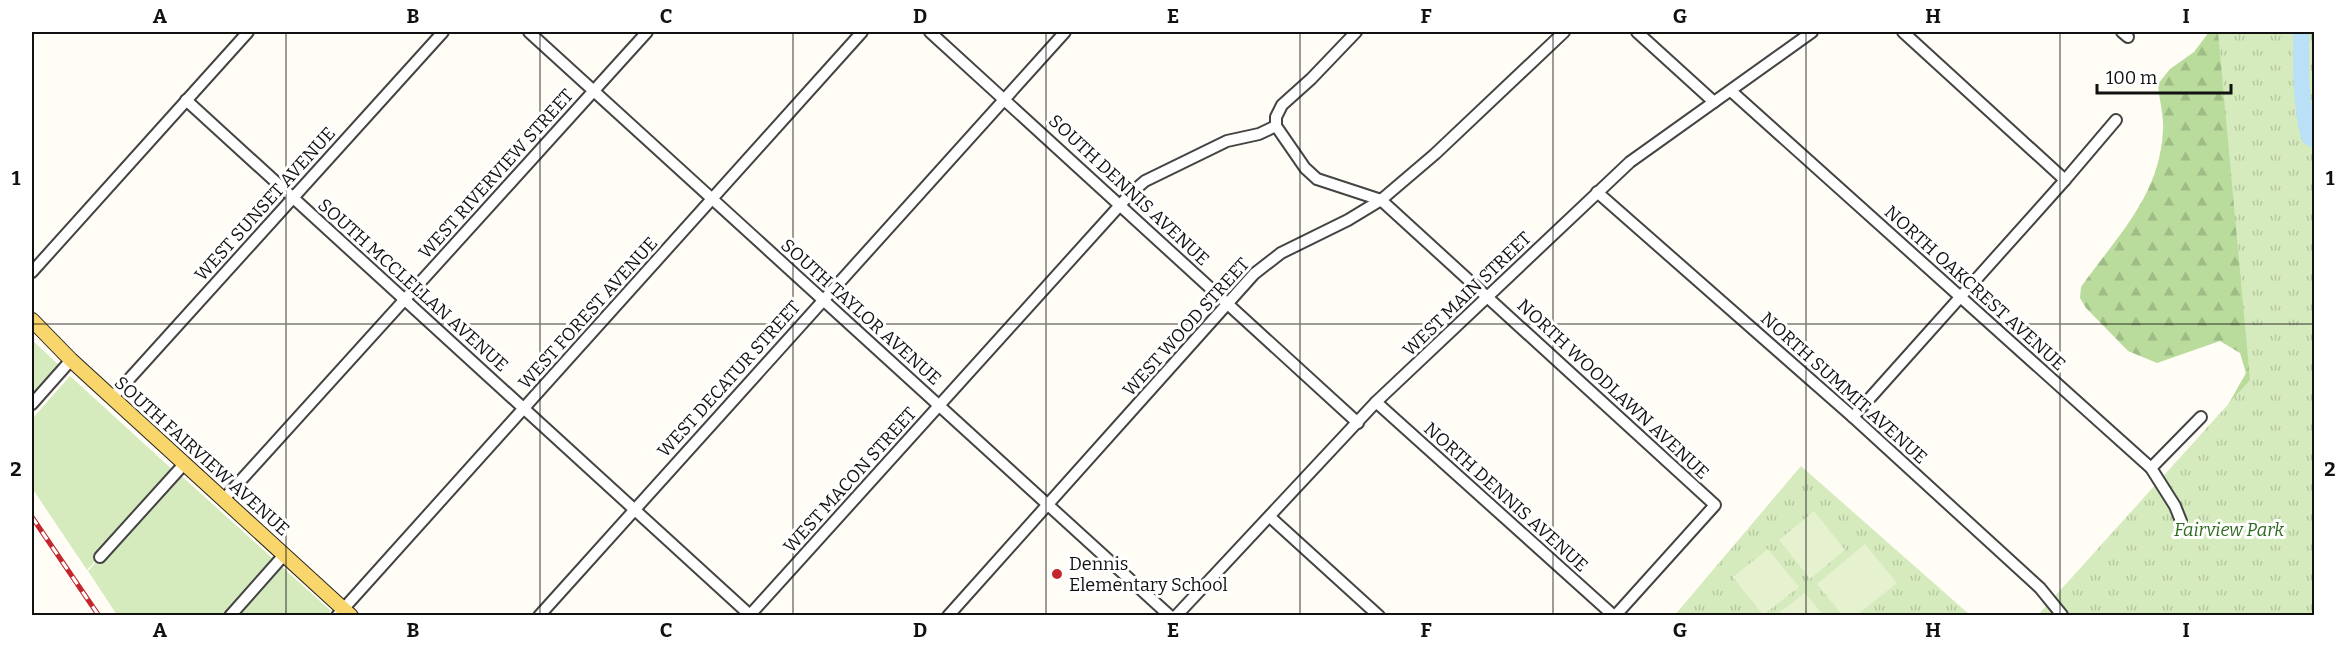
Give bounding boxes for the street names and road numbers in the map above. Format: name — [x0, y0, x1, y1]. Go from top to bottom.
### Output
street label: WEST RIVERVIEW STREET — [414, 84, 578, 263]
street label: SOUTH DENNIS AVENUE — [1044, 110, 1214, 270]
street label: WEST SUNSET AVENUE — [190, 122, 340, 286]
street label: SOUTH MCCLELLAN AVENUE — [313, 194, 513, 376]
street label: NORTH OAKCREST AVENUE — [1880, 201, 2070, 375]
street label: WEST MAIN STREET — [1398, 227, 1536, 361]
street label: WEST FOREST AVENUE — [514, 232, 662, 394]
street label: SOUTH TAYLOR AVENUE — [776, 234, 946, 390]
street label: WEST WOOD STREET — [1118, 253, 1254, 401]
street label: NORTH WOODLAWN AVENUE — [1513, 294, 1713, 484]
street label: WEST DECATUR STREET — [653, 296, 805, 462]
street label: NORTH SUMMIT AVENUE — [1756, 307, 1932, 469]
street label: SOUTH FAIRVIEW AVENUE — [110, 372, 294, 540]
street label: WEST MACON STREET — [779, 402, 921, 557]
street label: NORTH DENNIS AVENUE — [1419, 418, 1593, 576]

